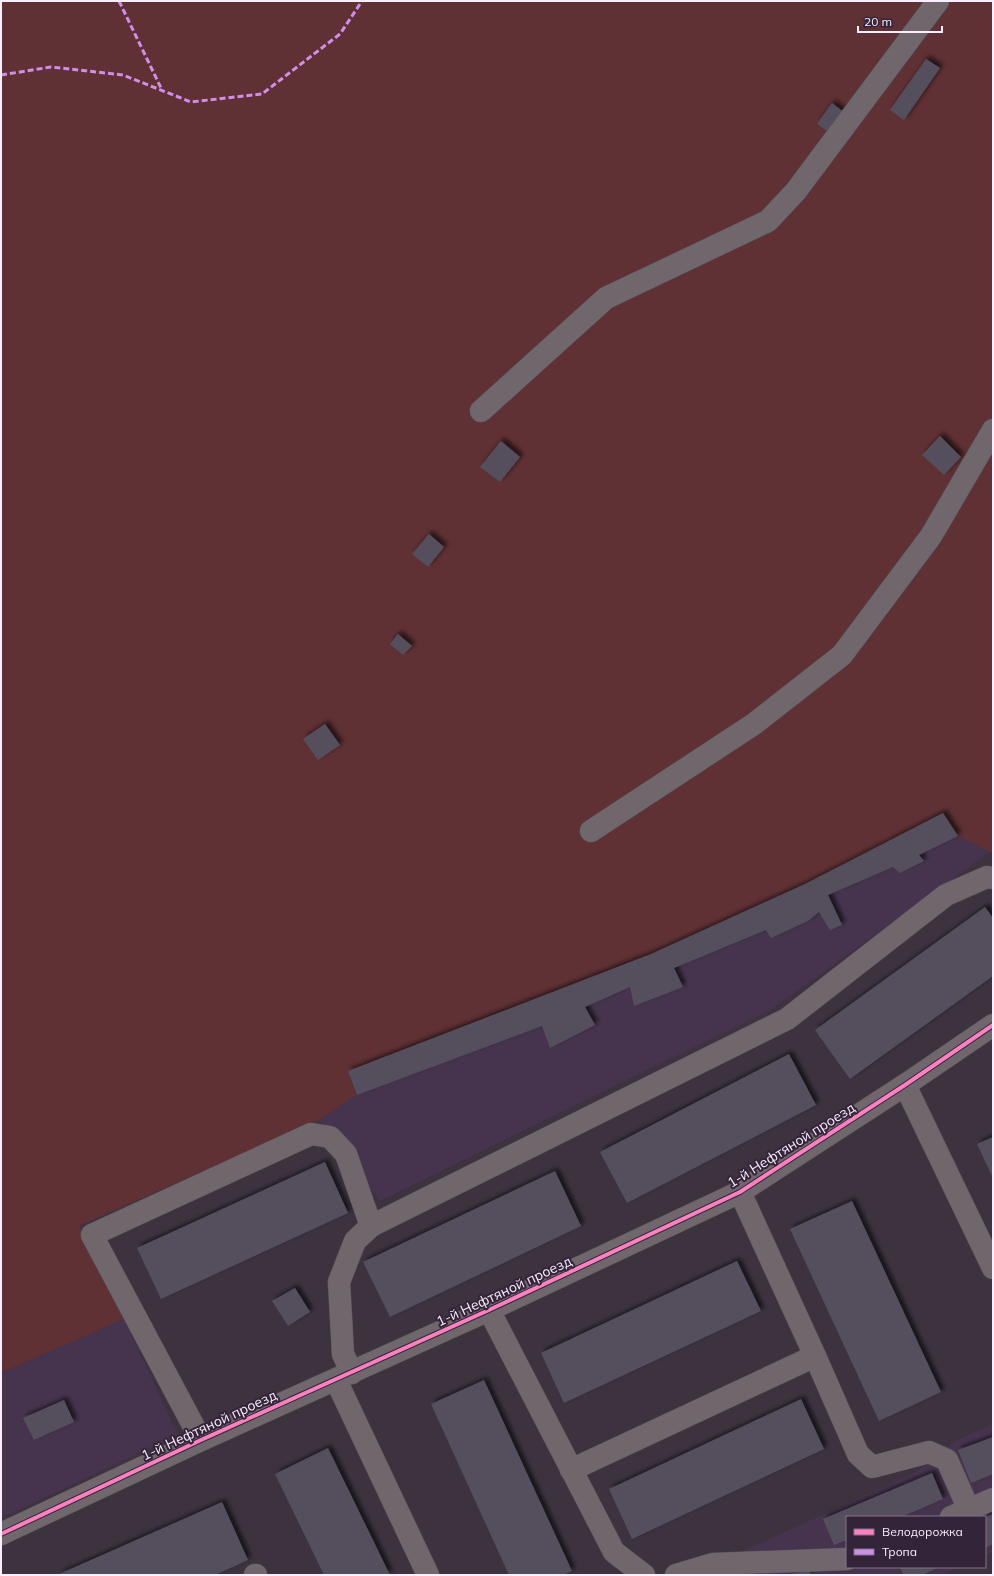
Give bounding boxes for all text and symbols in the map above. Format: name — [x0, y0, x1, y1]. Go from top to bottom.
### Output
scale bar — [858, 8, 942, 34]
text: 20 m — [864, 14, 892, 29]
street label: 1-й Нефтяной проезд — [724, 1098, 859, 1192]
street label: 1-й Нефтяной проезд — [433, 1252, 575, 1330]
street label: 1-й Нефтяной проезд — [138, 1386, 280, 1464]
legend — [846, 1516, 986, 1568]
text: Велодорожка — [882, 1524, 963, 1539]
text: Тропа — [882, 1544, 917, 1559]

